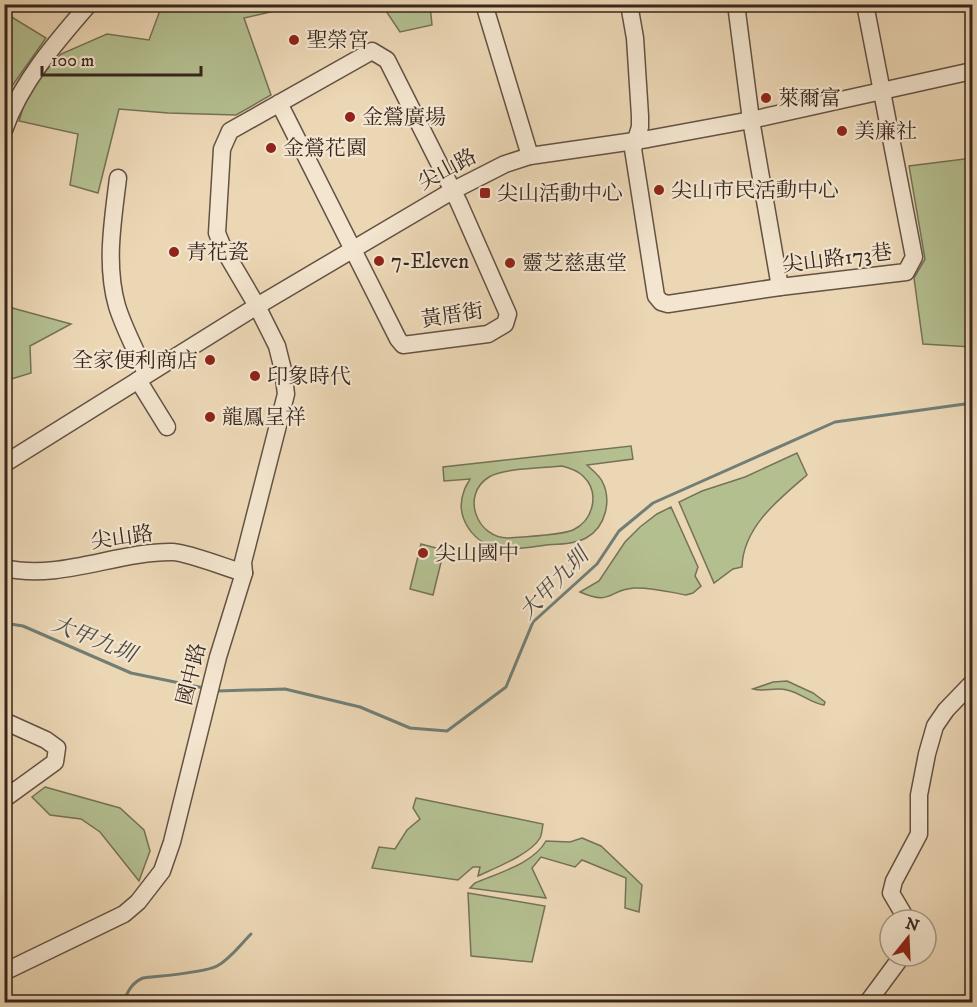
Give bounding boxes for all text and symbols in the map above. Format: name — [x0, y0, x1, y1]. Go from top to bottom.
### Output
place label: 聖榮宮 — [306, 28, 369, 54]
marker: 聖榮宮 — [287, 33, 301, 47]
scale bar — [42, 39, 201, 77]
text: 100 m — [51, 50, 94, 72]
place label: 萊爾富 — [778, 86, 841, 112]
marker: 萊爾富 — [759, 91, 773, 105]
place label: 金鶯廣場 — [362, 105, 446, 131]
marker: 金鶯廣場 — [343, 110, 357, 124]
place label: 美廉社 — [854, 119, 917, 145]
marker: 美廉社 — [835, 124, 849, 138]
place label: 金鶯花園 — [283, 136, 367, 162]
marker: 金鶯花園 — [264, 141, 278, 155]
street label: 尖山路 — [414, 144, 481, 196]
place label: 尖山市民活動中心 — [671, 178, 839, 204]
place label: 尖山活動中心 — [497, 181, 623, 207]
marker: 尖山市民活動中心 — [652, 183, 666, 197]
marker: 尖山活動中心 — [478, 186, 492, 200]
street label: 尖山路173巷 — [781, 239, 894, 279]
place label: 青花瓷 — [186, 240, 249, 266]
marker: 青花瓷 — [167, 245, 181, 259]
place label: 7-Eleven — [391, 249, 469, 275]
place label: 靈芝慈惠堂 — [522, 251, 627, 277]
marker: 7-Eleven — [372, 254, 386, 268]
marker: 靈芝慈惠堂 — [503, 256, 517, 270]
street label: 黃厝街 — [419, 298, 485, 334]
place label: 全家便利商店 — [72, 348, 198, 374]
marker: 全家便利商店 — [203, 353, 217, 367]
place label: 印象時代 — [267, 364, 351, 390]
marker: 印象時代 — [248, 369, 262, 383]
place label: 龍鳳呈祥 — [222, 405, 306, 431]
marker: 龍鳳呈祥 — [203, 410, 217, 424]
street label: 尖山路 — [89, 521, 155, 555]
water label: 大甲九圳 — [514, 540, 597, 625]
place label: 尖山國中 — [435, 541, 519, 567]
marker: 尖山國中 — [416, 546, 430, 560]
water label: 大甲九圳 — [48, 610, 143, 670]
street label: 國中路 — [172, 641, 212, 708]
north arrow — [878, 908, 938, 968]
text: N — [903, 913, 922, 936]

